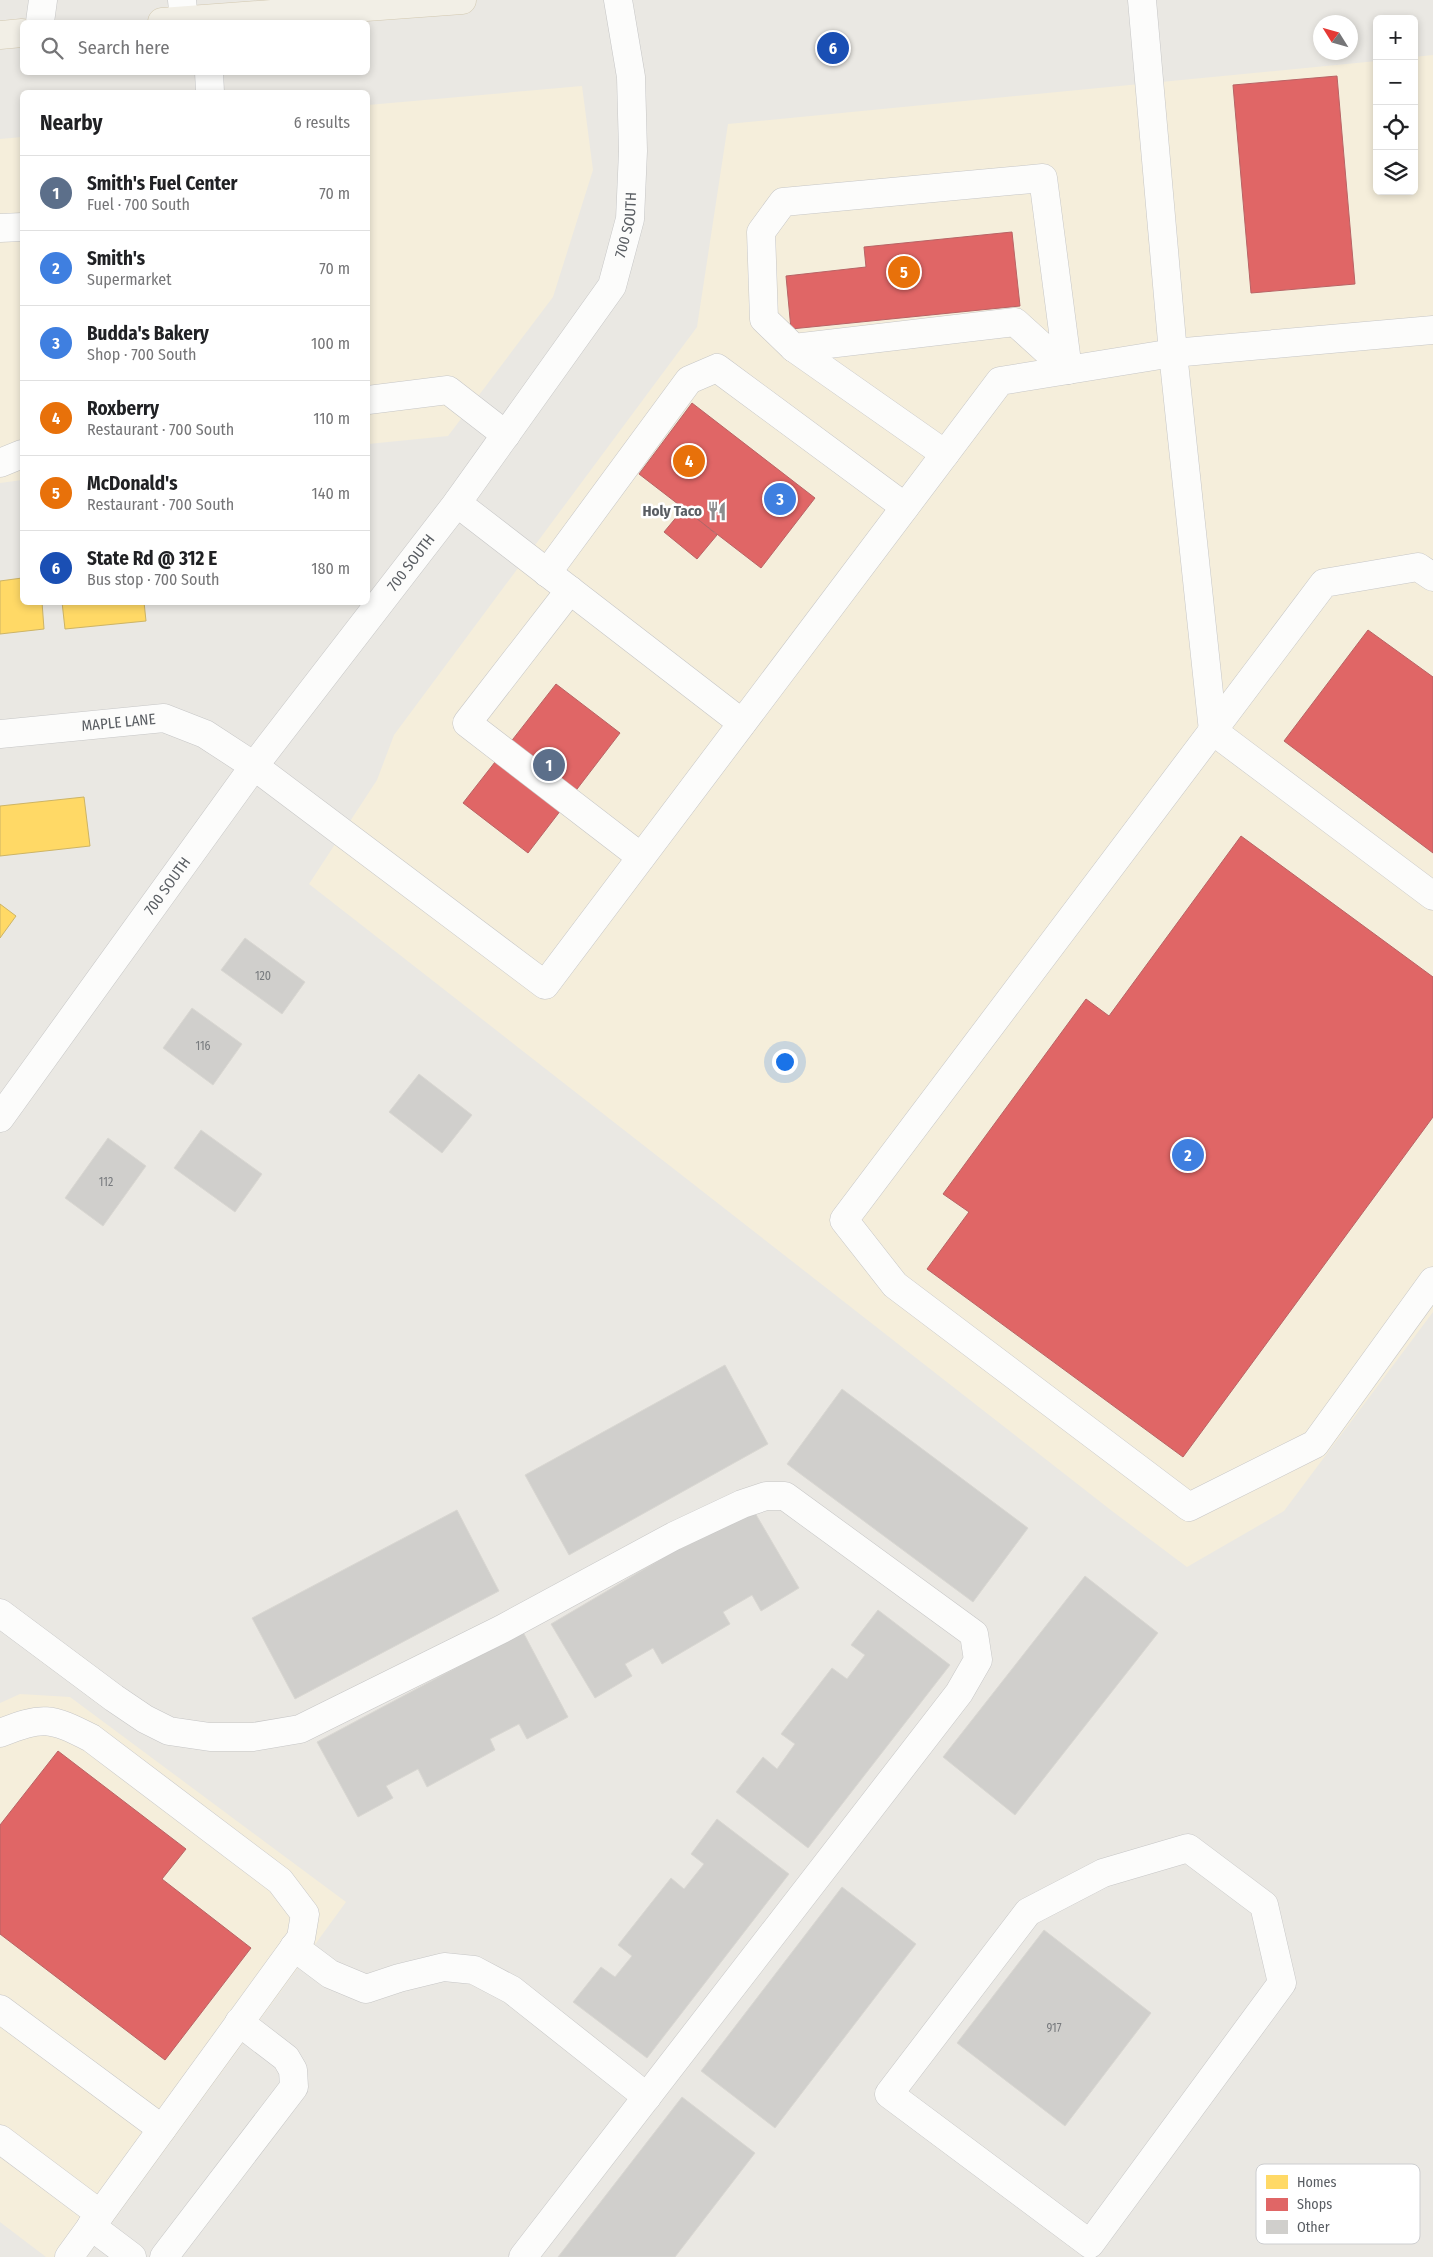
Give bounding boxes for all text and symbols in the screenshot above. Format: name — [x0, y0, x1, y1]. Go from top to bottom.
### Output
north arrow — [1313, 15, 1358, 60]
map controls — [1373, 15, 1418, 195]
button: + — [1373, 15, 1418, 60]
search box — [20, 20, 370, 75]
pin: 6 — [817, 29, 849, 67]
icon: search — [38, 34, 66, 62]
text: Search here — [78, 36, 170, 59]
button: − — [1373, 60, 1418, 105]
button: locate — [1373, 105, 1418, 150]
text: Nearby — [40, 110, 102, 136]
text: 6 results — [294, 113, 350, 132]
button: layers — [1373, 150, 1418, 195]
text: Smith's Fuel Center — [87, 172, 238, 195]
text: 1 — [53, 184, 59, 203]
text: 70 m — [319, 184, 350, 203]
street label: 700 SOUTH — [611, 192, 640, 260]
text: Fuel · 700 South — [87, 195, 190, 214]
text: Smith's — [87, 247, 145, 270]
pin: 5 — [888, 253, 920, 291]
text: 2 — [52, 259, 60, 278]
text: 70 m — [319, 259, 350, 278]
text: Supermarket — [87, 270, 171, 289]
text: Budda's Bakery — [87, 322, 209, 345]
text: 3 — [52, 334, 60, 353]
text: 100 m — [311, 334, 350, 353]
text: Shop · 700 South — [87, 345, 196, 364]
text: Roxberry — [87, 397, 159, 420]
text: 4 — [52, 409, 60, 428]
text: 110 m — [313, 409, 350, 428]
text: Restaurant · 700 South — [87, 420, 234, 439]
pin: 4 — [673, 442, 705, 480]
text: McDonald's — [87, 472, 177, 495]
pin: 3 — [764, 480, 796, 518]
text: 5 — [52, 484, 60, 503]
text: 140 m — [312, 484, 350, 503]
text: Restaurant · 700 South — [87, 495, 234, 514]
restaurant icon: Holy Taco — [706, 500, 728, 522]
place label: Holy Taco — [642, 502, 702, 520]
street label: 700 SOUTH — [383, 531, 439, 595]
text: State Rd @ 312 E — [87, 547, 217, 570]
text: 6 — [52, 559, 60, 578]
text: 180 m — [311, 559, 350, 578]
text: Bus stop · 700 South — [87, 570, 220, 589]
street label: MAPLE LANE — [81, 710, 156, 735]
pin: 1 — [533, 746, 565, 784]
street label: 700 SOUTH — [140, 854, 194, 918]
house number: 120 — [255, 969, 271, 983]
house number: 116 — [195, 1039, 211, 1053]
your location — [772, 1049, 798, 1075]
pin: 2 — [1172, 1136, 1204, 1174]
house number: 112 — [99, 1175, 113, 1189]
house number: 917 — [1046, 2021, 1062, 2035]
legend — [1256, 2164, 1420, 2244]
text: Homes — [1297, 2174, 1337, 2191]
text: Shops — [1297, 2196, 1332, 2213]
text: Other — [1297, 2219, 1330, 2236]

